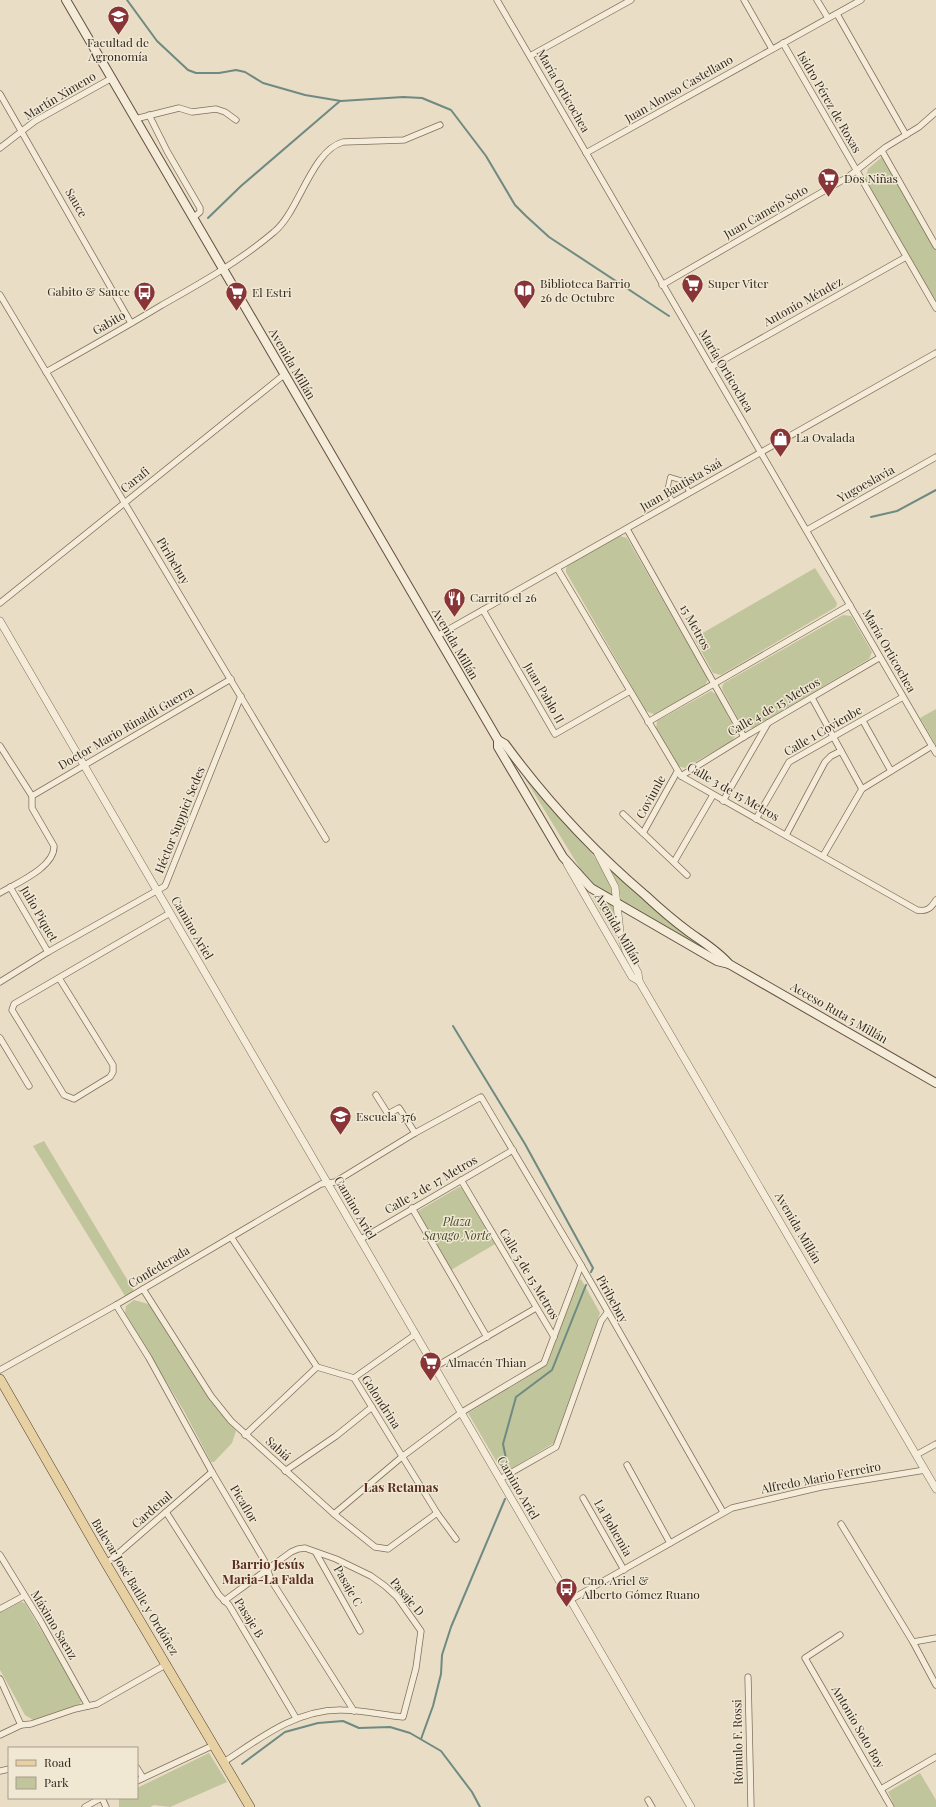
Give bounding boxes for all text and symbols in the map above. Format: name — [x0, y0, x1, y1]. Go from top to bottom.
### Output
school or university icon: Facultad de Agronomía — [105, 3, 131, 36]
place label: Facultad de Agronomía — [87, 34, 149, 64]
street label: María Orticochea — [534, 46, 594, 135]
street label: Isidro Pérez de Roxas — [794, 48, 866, 155]
street label: Juan Alonso Castellano — [621, 50, 736, 126]
street label: Martín Ximeno — [21, 67, 99, 123]
supermarket icon: Dos Niñas — [815, 166, 841, 199]
place label: Dos Niñas — [844, 170, 898, 186]
street label: Juan Camejo Soto — [720, 180, 811, 242]
street label: Sauce — [62, 185, 92, 220]
supermarket icon: Super Viter — [680, 271, 706, 304]
street label: Antonio Méndez — [759, 273, 845, 330]
place label: Biblioteca Barrio 26 de Octubre — [540, 275, 631, 305]
place label: Super Viter — [708, 275, 769, 291]
library icon: Biblioteca Barrio 26 de Octubre — [512, 278, 538, 311]
bus stop icon: Gabito & Sauce — [132, 279, 158, 312]
supermarket icon: El Estri — [223, 280, 249, 313]
place label: Gabito & Sauce — [47, 283, 130, 299]
place label: El Estri — [252, 284, 292, 300]
street label: Gabito — [89, 306, 128, 338]
street label: Avenida Millán — [265, 324, 320, 402]
street label: María Orticochea — [696, 326, 758, 415]
shop icon: La Ovalada — [768, 425, 794, 458]
place label: La Ovalada — [796, 429, 855, 445]
street label: Juan Bautista Saá — [636, 454, 724, 515]
street label: Yugoeslavia — [833, 461, 897, 506]
street label: Carafi — [117, 462, 153, 496]
street label: Piribebuy — [154, 534, 194, 587]
restaurant icon: Carrito el 26 — [441, 585, 467, 618]
place label: Carrito el 26 — [470, 589, 537, 605]
street label: 15 Metros — [677, 601, 715, 652]
street label: Avenida Millán — [428, 604, 483, 682]
street label: María Orticochea — [860, 606, 920, 695]
street label: Juan Pablo II — [521, 658, 569, 726]
street label: Calle 4 de 15 Metros — [724, 673, 823, 739]
street label: Doctor Mario Rinaldi Guerra — [55, 682, 196, 773]
street label: Calle 1 Covienbe — [781, 701, 864, 759]
street label: Calle 3 de 15 Metros — [684, 758, 783, 824]
street label: Héctor Suppici Sedes — [150, 764, 208, 875]
street label: Coviunle — [632, 772, 669, 821]
street label: Julio Piquet — [17, 882, 63, 945]
street label: Avenida Millán — [591, 889, 646, 967]
street label: Camino Ariel — [168, 893, 218, 963]
street label: Acceso Ruta 5 Millán — [787, 977, 891, 1047]
school or university icon: Escuela 376 — [327, 1104, 353, 1137]
place label: Escuela 376 — [356, 1108, 416, 1124]
street label: Calle 2 de 17 Metros — [381, 1151, 480, 1217]
street label: Camino Ariel — [331, 1173, 381, 1243]
street label: Avenida Millán — [771, 1188, 826, 1266]
park label: Plaza Sayago Norte — [422, 1213, 491, 1243]
street label: Calle 5 de 15 Metros — [496, 1225, 563, 1322]
street label: Confederada — [125, 1241, 192, 1291]
street label: Piribebuy — [593, 1272, 632, 1325]
supermarket icon: Almacén Thian — [418, 1350, 444, 1383]
place label: Almacén Thian — [445, 1354, 527, 1370]
street label: Golondrina — [359, 1372, 405, 1431]
street label: Sabiá — [263, 1433, 295, 1464]
street label: Camino Ariel — [494, 1453, 544, 1523]
street label: Alfredo Mario Ferreiro — [759, 1457, 883, 1497]
district label: Las Retamas — [363, 1478, 439, 1495]
street label: Picaflor — [227, 1482, 263, 1526]
street label: Cardenal — [128, 1487, 175, 1531]
street label: La Bohemia — [591, 1496, 637, 1559]
street label: Bulevar José Batlle y Ordóñez — [89, 1515, 183, 1658]
district label: Barrio Jesús Maria-La Falda — [222, 1555, 314, 1587]
street label: Pasaje C — [331, 1562, 367, 1609]
place label: Cno. Ariel & Alberto Gómez Ruano — [581, 1572, 700, 1602]
street label: Pasaje D — [387, 1574, 429, 1619]
bus stop icon: Cno. Ariel & Alberto Gómez Ruano — [554, 1575, 580, 1608]
street label: Máximo Saenz — [28, 1587, 82, 1662]
street label: Pasaje B — [231, 1595, 268, 1640]
street label: Antonio Soto Boy — [828, 1682, 889, 1771]
street label: Rómulo F. Rossi — [728, 1699, 746, 1785]
legend — [8, 1747, 138, 1799]
text: Road — [44, 1754, 71, 1770]
text: Park — [44, 1774, 69, 1790]

